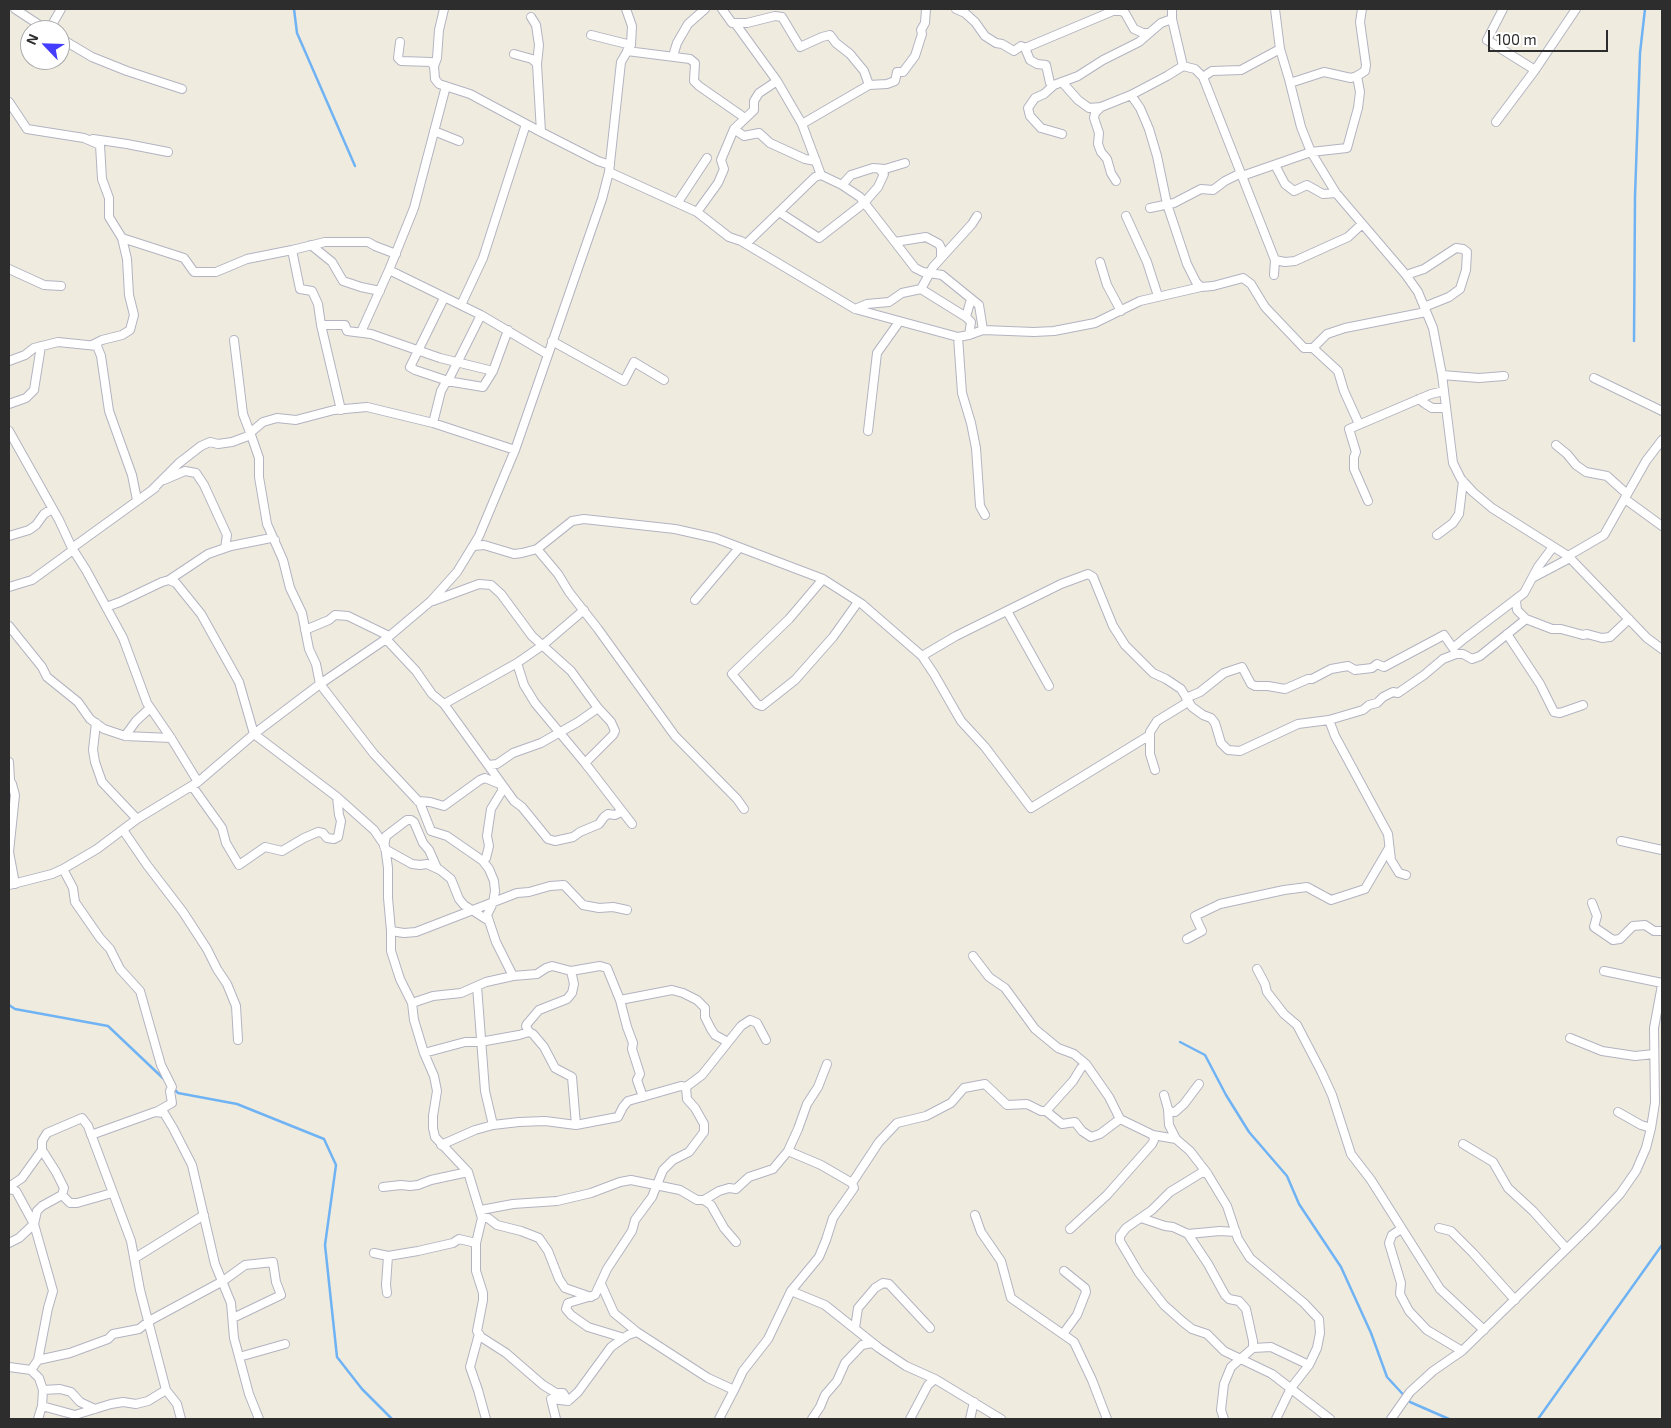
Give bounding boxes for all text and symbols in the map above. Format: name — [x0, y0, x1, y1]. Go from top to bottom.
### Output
north arrow — [20, 20, 70, 70]
scale bar — [1491, 20, 1611, 52]
text: 100 m — [1496, 30, 1537, 48]
text: N — [22, 31, 42, 47]

